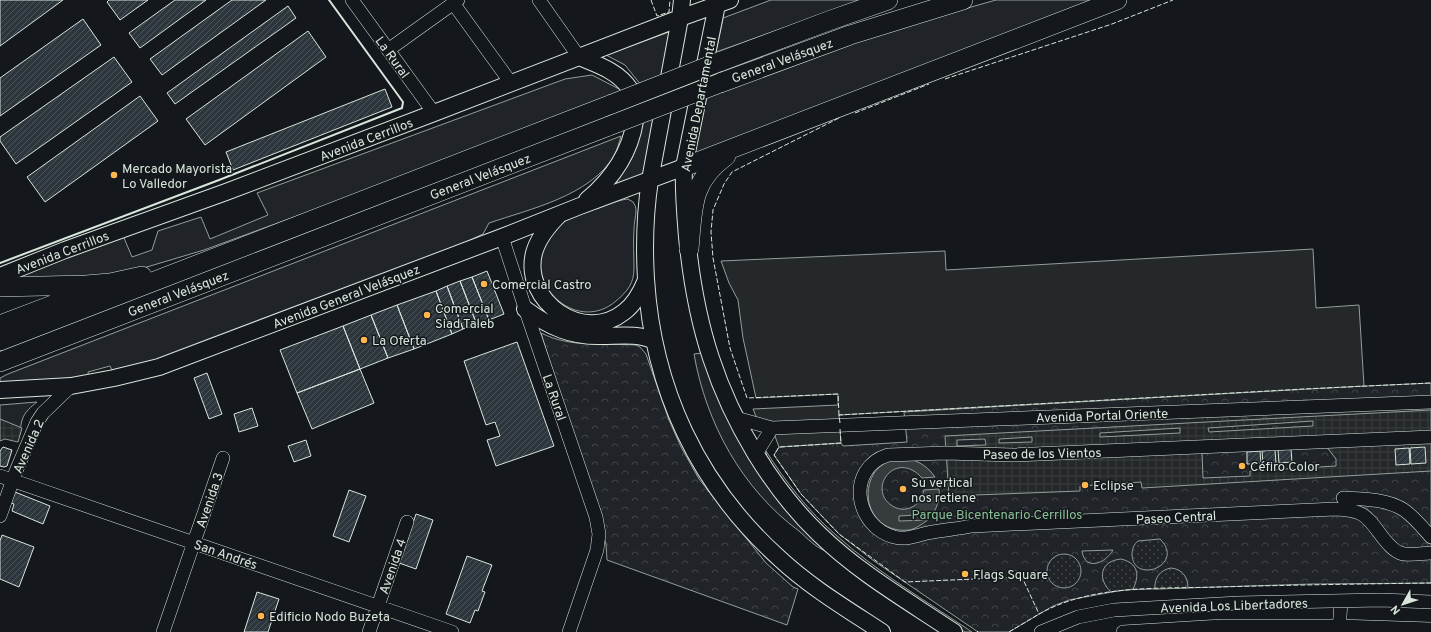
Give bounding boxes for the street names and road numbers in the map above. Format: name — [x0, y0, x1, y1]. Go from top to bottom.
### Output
street label: La Rural — [371, 34, 412, 82]
street label: Avenida Departamental — [679, 35, 721, 173]
street label: General Velásquez — [730, 36, 836, 88]
street label: Avenida Cerrillos — [318, 116, 416, 166]
street label: General Velásquez — [428, 151, 533, 204]
street label: Avenida Cerrillos — [14, 229, 112, 279]
street label: Avenida General Velásquez — [271, 262, 423, 333]
street label: General Velásquez — [126, 268, 231, 321]
street label: La Rural — [538, 372, 568, 423]
street label: Avenida Portal Oriente — [1036, 407, 1168, 427]
street label: Avenida 2 — [11, 417, 49, 476]
street label: Paseo de los Vientos — [982, 446, 1102, 464]
street label: Avenida 3 — [194, 471, 228, 530]
street label: Paseo Central — [1136, 509, 1217, 529]
street label: Avenida 4 — [377, 537, 411, 597]
street label: San Andrés — [191, 538, 259, 574]
street label: Avenida Los Libertadores — [1160, 596, 1308, 618]

